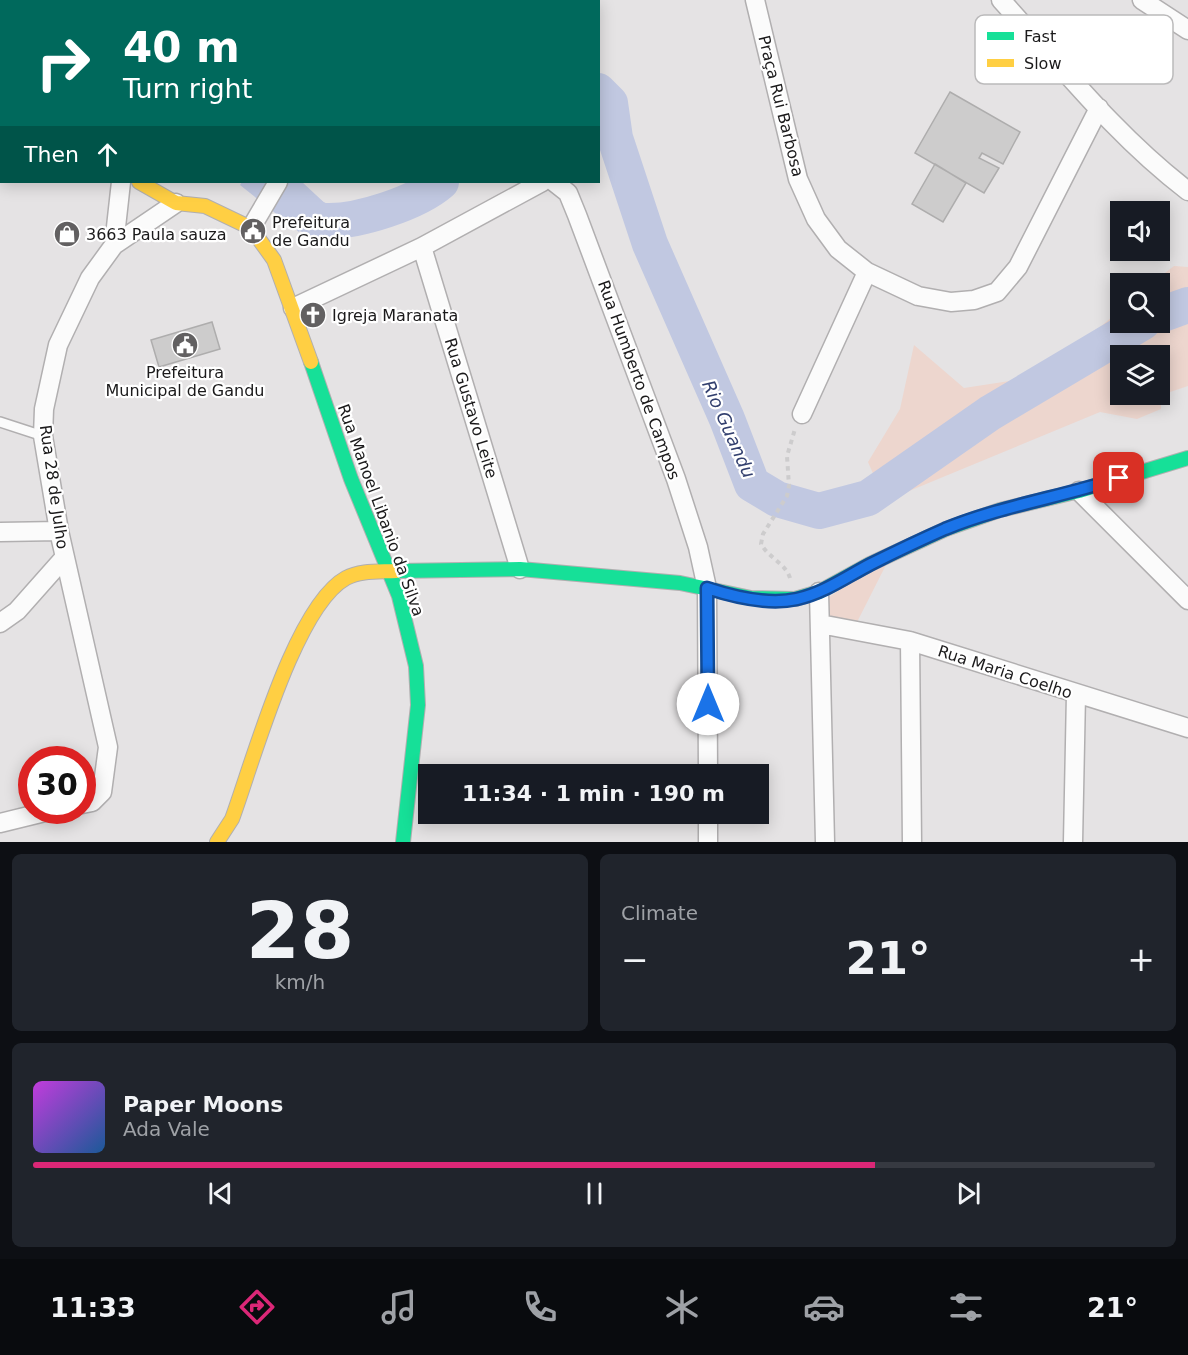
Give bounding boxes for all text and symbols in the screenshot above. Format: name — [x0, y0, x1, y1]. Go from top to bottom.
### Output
legend — [975, 15, 1173, 84]
text: 40 m — [123, 23, 240, 72]
icon: right — [24, 24, 102, 102]
text: Fast — [1024, 27, 1056, 46]
street label: Praça Rui Barbosa — [754, 33, 808, 179]
text: Slow — [1024, 54, 1061, 73]
text: Turn right — [123, 73, 252, 104]
icon: ahead — [91, 138, 124, 171]
text: Then — [24, 142, 79, 167]
map controls — [1110, 201, 1170, 405]
button: sound — [1110, 201, 1170, 261]
place label: Prefeitura de Gandu — [272, 213, 350, 250]
public building icon: Prefeitura de Gandu — [238, 216, 268, 246]
shop icon: 3663 Paula sauza — [52, 219, 82, 249]
place label: 3663 Paula sauza — [86, 225, 227, 244]
button: search — [1110, 273, 1170, 333]
street label: Rua Humberto de Campos — [594, 278, 684, 482]
church icon: Igreja Maranata — [298, 300, 328, 330]
place label: Igreja Maranata — [332, 306, 458, 325]
public building icon: Prefeitura Municipal de Gandu — [170, 330, 200, 360]
street label: Rua Gustavo Leite — [441, 336, 501, 480]
button: layers — [1110, 345, 1170, 405]
place label: Prefeitura Municipal de Gandu — [106, 363, 265, 400]
water label: Rio Guandu — [698, 377, 760, 481]
street label: Rua Manoel Libanio da Silva — [334, 401, 428, 619]
street label: Rua 28 de Julho — [36, 424, 72, 550]
pin — [1093, 452, 1144, 503]
icon: arrive — [1102, 461, 1135, 494]
street label: Rua Maria Coelho — [935, 641, 1075, 703]
position arrow — [676, 672, 740, 736]
speed limit sign: 30 — [18, 746, 96, 824]
text: 11:34 · 1 min · 190 m — [462, 781, 725, 806]
text: 28 — [246, 886, 354, 976]
text: Climate — [621, 901, 698, 925]
text: 21° — [845, 932, 931, 985]
text: − — [621, 940, 649, 979]
text: + — [1127, 940, 1155, 979]
text: km/h — [275, 970, 325, 994]
text: Paper Moons — [123, 1092, 283, 1117]
text: Ada Vale — [123, 1117, 210, 1141]
icon: previous — [204, 1177, 237, 1210]
icon: pause — [578, 1177, 611, 1210]
icon: next — [952, 1177, 985, 1210]
icon: directions — [236, 1286, 278, 1328]
icon: music — [378, 1286, 420, 1328]
icon: phone — [519, 1286, 561, 1328]
icon: climate — [661, 1286, 703, 1328]
icon: car — [803, 1286, 845, 1328]
icon: filters — [945, 1286, 987, 1328]
text: 11:33 — [50, 1292, 136, 1323]
text: 21° — [1087, 1292, 1138, 1323]

